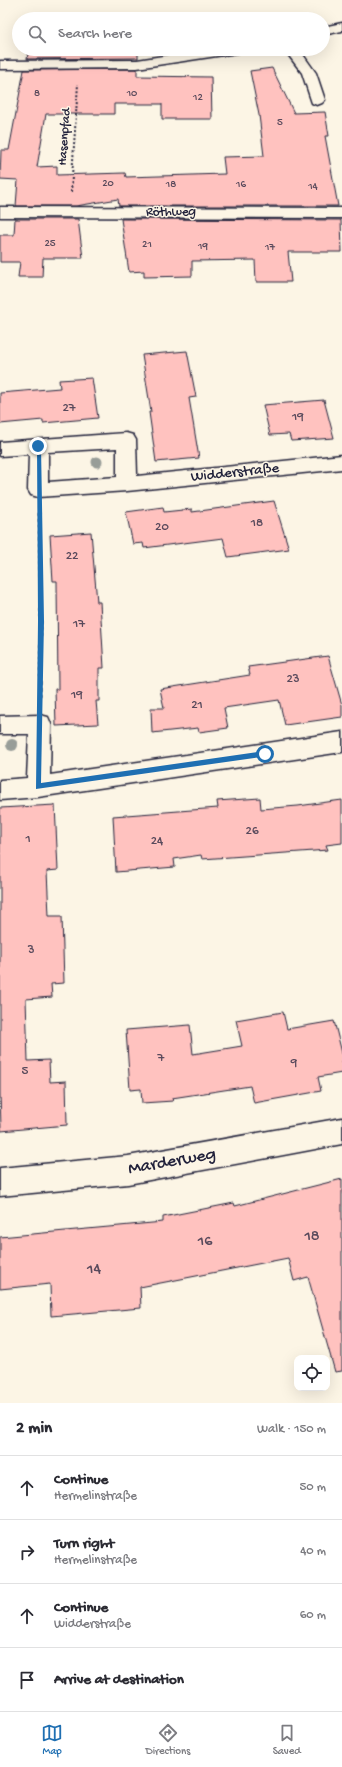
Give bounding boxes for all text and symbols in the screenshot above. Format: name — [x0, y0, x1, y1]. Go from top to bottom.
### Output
search box — [12, 12, 330, 56]
icon: search — [26, 23, 48, 45]
text: Search here — [58, 25, 132, 43]
house number: 8 — [34, 88, 40, 100]
house number: 10 — [126, 88, 137, 100]
house number: 12 — [192, 92, 204, 104]
street label: Hasenpfad — [56, 106, 75, 166]
house number: 5 — [277, 117, 283, 129]
house number: 20 — [102, 178, 114, 190]
house number: 18 — [165, 179, 176, 191]
house number: 16 — [235, 179, 246, 191]
house number: 14 — [307, 181, 319, 193]
street label: Röthweg — [146, 205, 196, 220]
house number: 25 — [44, 238, 56, 250]
house number: 21 — [142, 239, 152, 251]
house number: 19 — [197, 241, 208, 253]
house number: 17 — [264, 242, 275, 254]
house number: 27 — [62, 401, 77, 416]
house number: 19 — [291, 410, 304, 425]
route end — [29, 437, 47, 455]
street label: Widderstraße — [190, 459, 280, 487]
house number: 18 — [250, 516, 263, 531]
house number: 20 — [155, 520, 169, 535]
house number: 22 — [66, 549, 79, 564]
house number: 17 — [72, 617, 86, 632]
house number: 23 — [286, 672, 300, 687]
house number: 19 — [70, 688, 83, 703]
house number: 21 — [191, 698, 203, 713]
route start — [256, 745, 274, 763]
house number: 26 — [246, 824, 259, 839]
house number: 1 — [24, 832, 31, 847]
house number: 24 — [151, 834, 163, 849]
house number: 3 — [27, 943, 35, 958]
house number: 7 — [157, 1051, 166, 1066]
house number: 9 — [290, 1056, 298, 1071]
house number: 5 — [22, 1064, 29, 1079]
street label: Marderweg — [127, 1144, 217, 1180]
house number: 18 — [303, 1228, 320, 1247]
house number: 16 — [197, 1233, 213, 1252]
house number: 14 — [86, 1261, 101, 1280]
map controls — [294, 1355, 330, 1391]
button: locate — [294, 1355, 330, 1391]
text: 2 min — [16, 1419, 52, 1439]
text: Walk · 150 m — [257, 1422, 326, 1437]
text: Continue — [54, 1471, 108, 1489]
icon: ahead — [16, 1477, 38, 1499]
text: 50 m — [299, 1480, 326, 1495]
text: Hermelinstraße — [54, 1489, 137, 1504]
text: Turn right — [54, 1535, 114, 1553]
icon: right — [16, 1541, 38, 1563]
text: 40 m — [300, 1544, 326, 1559]
text: Hermelinstraße — [54, 1553, 137, 1568]
text: Continue — [54, 1599, 108, 1617]
icon: ahead — [16, 1605, 38, 1627]
text: 60 m — [300, 1608, 326, 1623]
text: Widderstraße — [54, 1617, 131, 1632]
icon: arrive — [16, 1669, 38, 1691]
text: Arrive at destination — [54, 1671, 184, 1689]
tab: Map — [41, 1722, 63, 1758]
tab: Directions — [146, 1722, 190, 1758]
tab: Saved — [273, 1722, 301, 1758]

